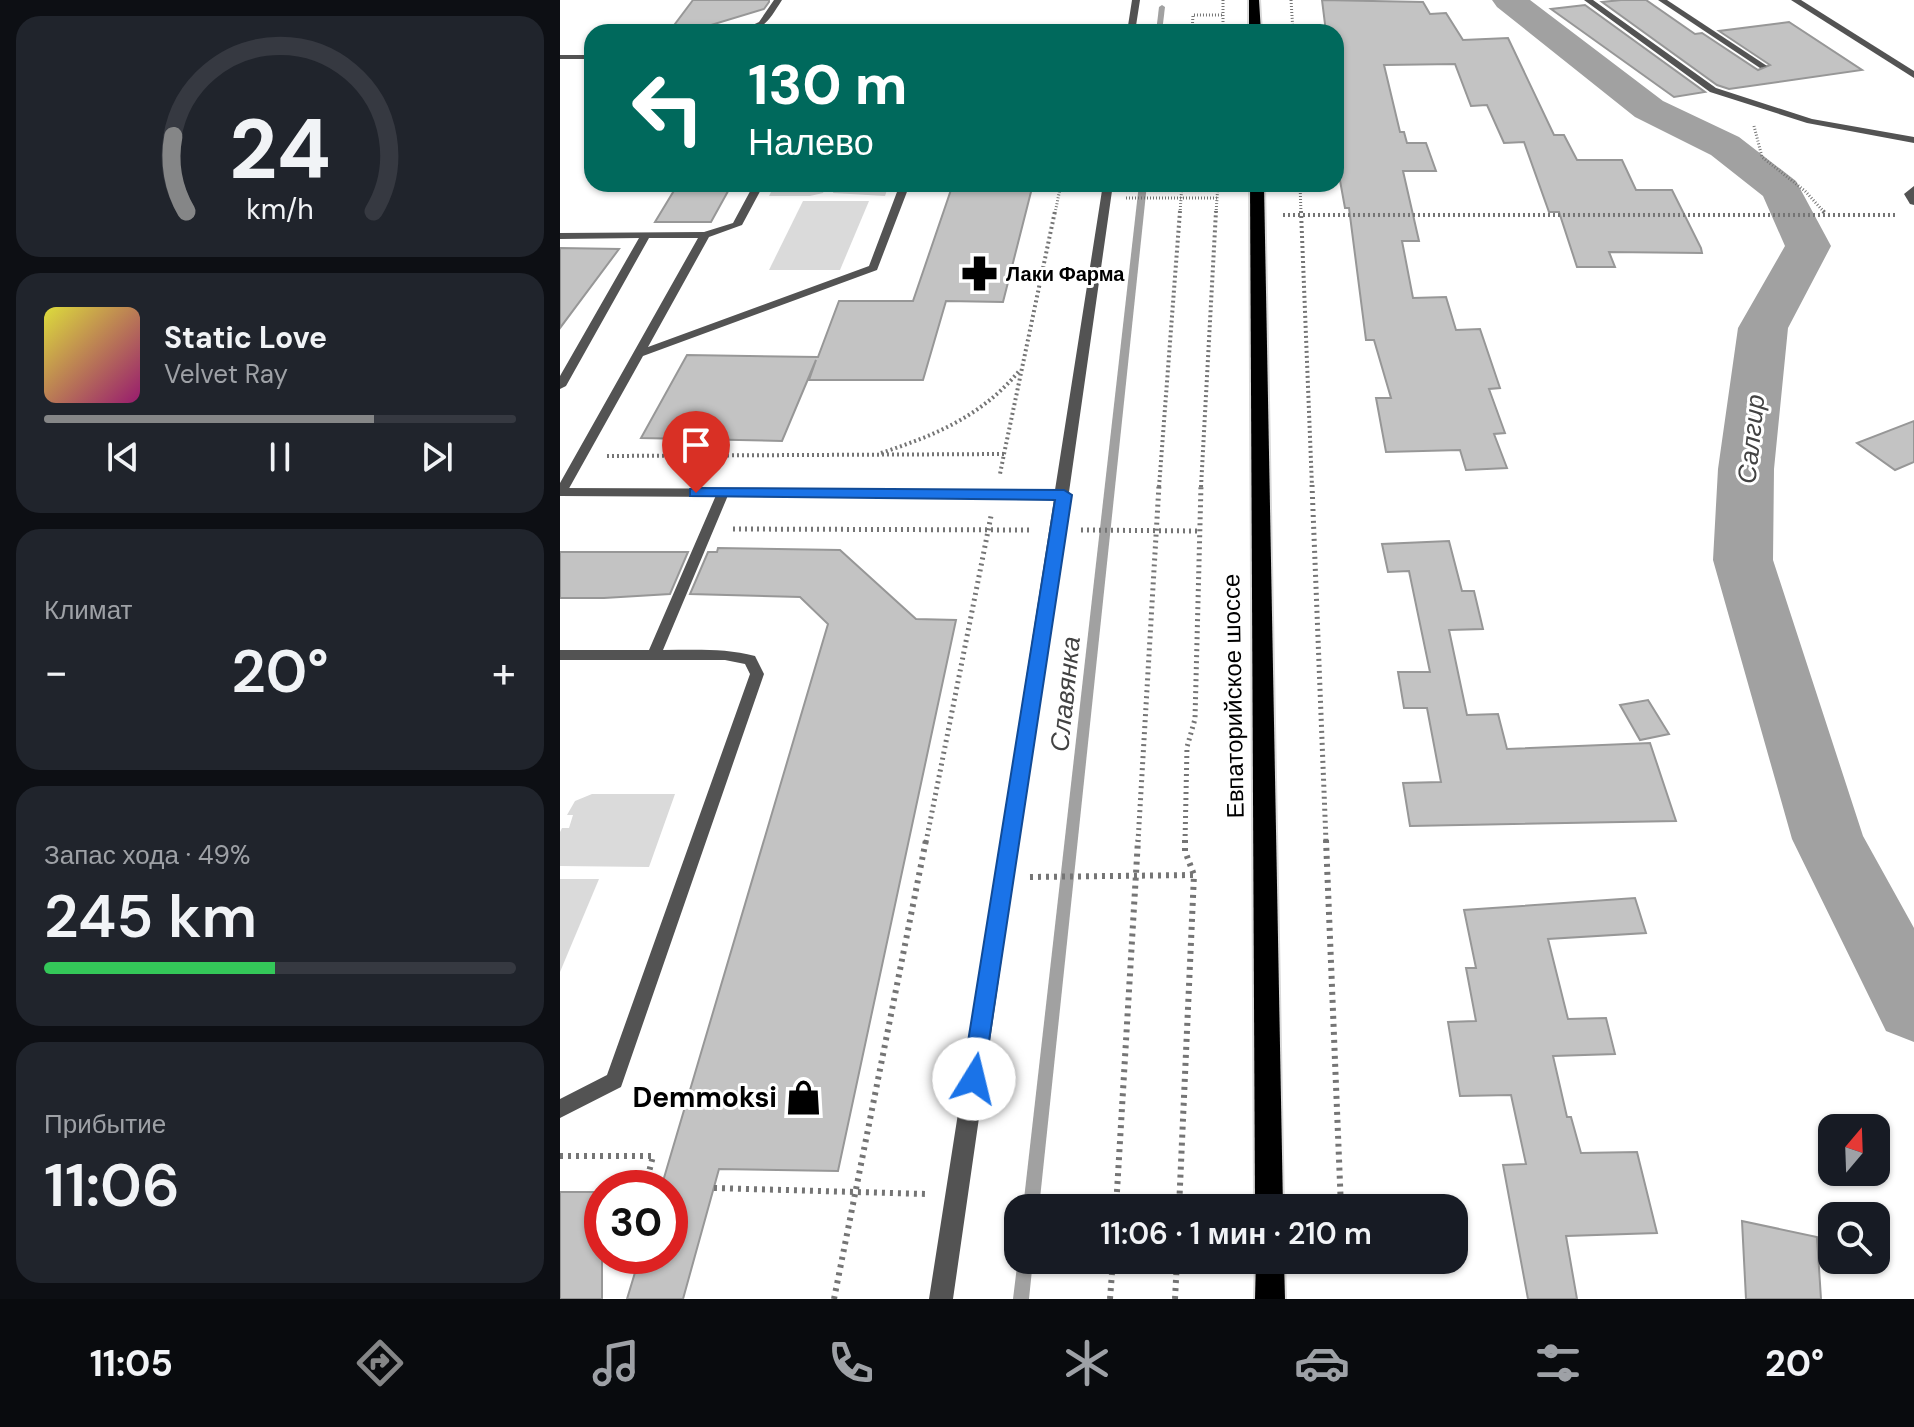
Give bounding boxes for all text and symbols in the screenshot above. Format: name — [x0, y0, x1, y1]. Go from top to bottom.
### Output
text: 130 m — [748, 48, 907, 121]
icon: left — [616, 56, 720, 160]
text: 24 — [229, 95, 331, 204]
text: Налево — [748, 119, 874, 166]
text: km/h — [246, 191, 314, 228]
pharmacy icon: Лаки Фарма — [961, 255, 999, 293]
place label: Лаки Фарма — [1006, 261, 1125, 287]
text: Static Love — [164, 318, 327, 357]
text: Velvet Ray — [164, 357, 288, 391]
water label: Салгир — [1729, 393, 1773, 485]
pin — [662, 411, 730, 493]
icon: arrive — [674, 423, 718, 467]
icon: previous — [101, 435, 145, 479]
icon: pause — [258, 435, 302, 479]
icon: next — [415, 435, 459, 479]
street label: Евпаторийское шоссе — [1215, 573, 1251, 819]
text: Климат — [44, 593, 133, 627]
text: 20° — [231, 632, 329, 711]
water label: Славянка — [1042, 635, 1088, 753]
text: − — [44, 643, 68, 701]
text: + — [492, 643, 516, 701]
text: Запас хода · 49% — [44, 838, 250, 872]
text: 245 km — [44, 877, 257, 956]
position arrow — [932, 1037, 1016, 1121]
shop icon: Demmoksi — [784, 1078, 822, 1116]
place label: Demmoksi — [632, 1079, 777, 1116]
text: Прибытие — [44, 1107, 166, 1141]
north arrow — [1818, 1114, 1890, 1186]
map controls — [1818, 1114, 1890, 1274]
text: 11:06 — [44, 1146, 180, 1225]
speed limit sign: 30 — [584, 1170, 688, 1274]
button: search — [1818, 1202, 1890, 1274]
text: 11:06 · 1 мин · 210 m — [1100, 1214, 1372, 1253]
icon: directions — [352, 1335, 408, 1391]
icon: music — [588, 1335, 644, 1391]
icon: phone — [823, 1335, 879, 1391]
icon: climate — [1059, 1335, 1115, 1391]
icon: car — [1294, 1335, 1350, 1391]
icon: filters — [1530, 1335, 1586, 1391]
text: 11:05 — [90, 1340, 173, 1387]
text: 20° — [1765, 1340, 1824, 1387]

